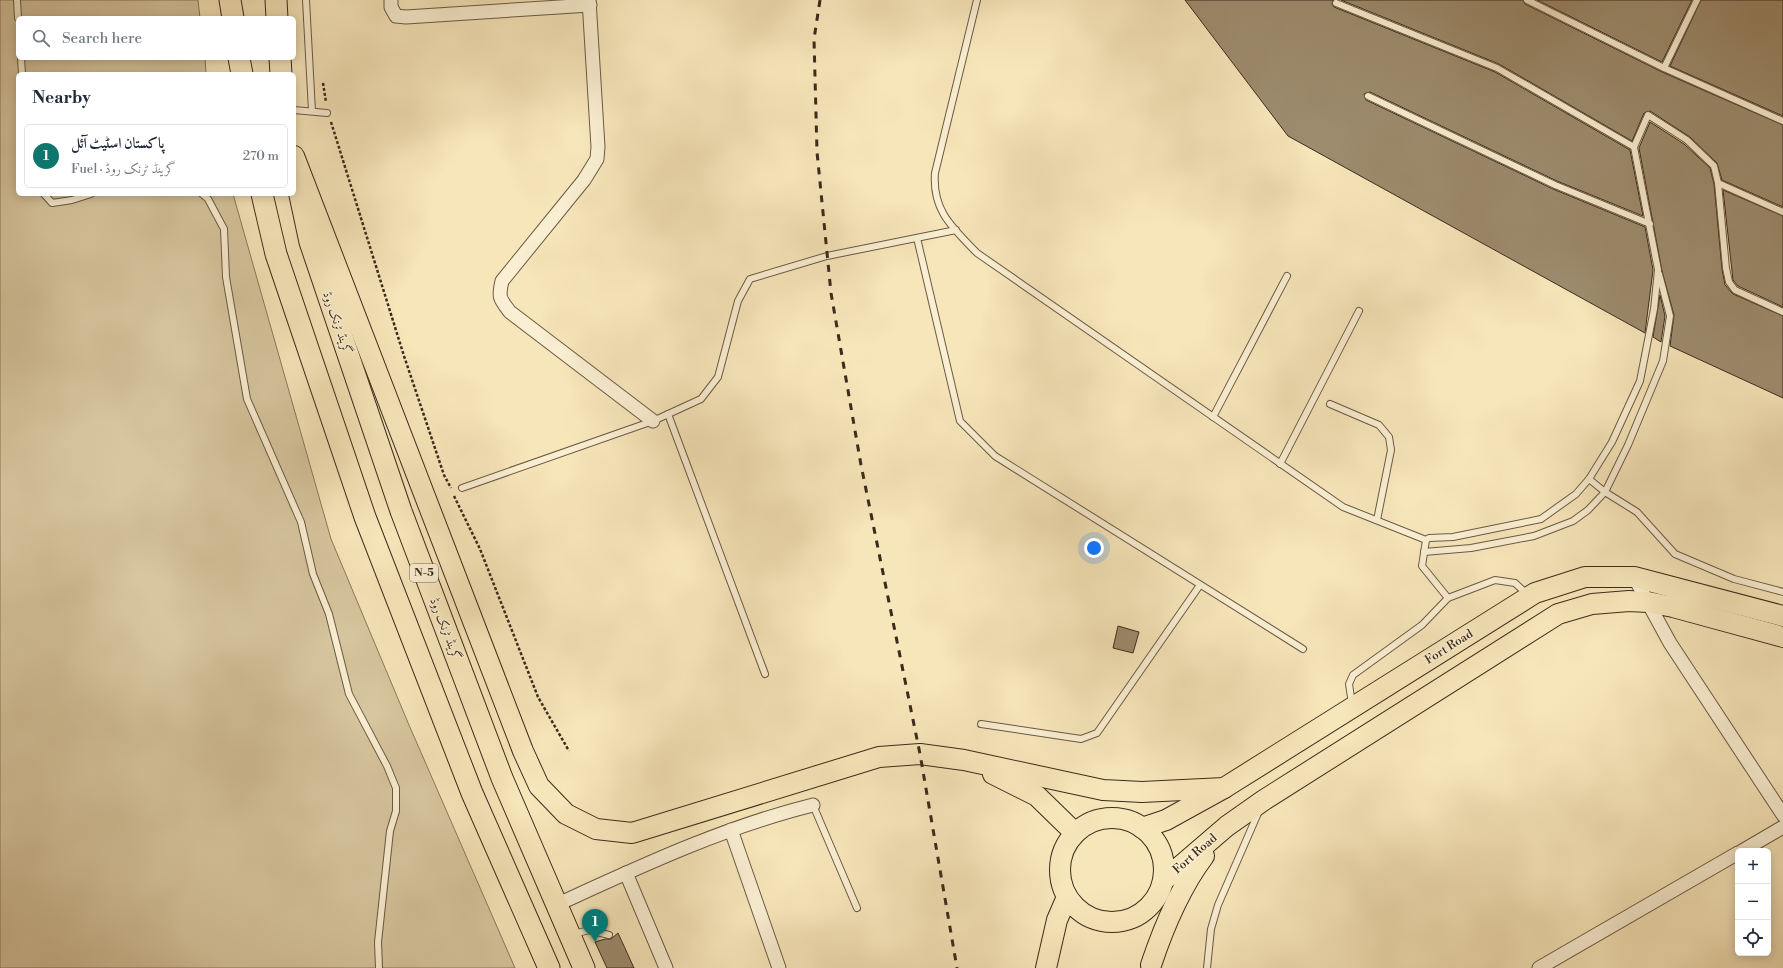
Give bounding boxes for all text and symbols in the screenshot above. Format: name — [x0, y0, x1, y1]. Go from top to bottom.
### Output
search box — [16, 16, 296, 60]
icon: search — [30, 27, 52, 49]
text: Search here — [62, 29, 142, 48]
text: Nearby — [32, 87, 91, 109]
text: پاکستان اسٹیٹ آئل — [71, 134, 164, 153]
text: 1 — [43, 148, 49, 164]
text: 270 m — [243, 148, 279, 164]
text: Fuel · گرینڈ ٹرنک روڈ — [71, 161, 176, 177]
street label: گرینڈ ٹرنک روڈ — [319, 289, 356, 357]
your location — [1084, 538, 1104, 558]
road number: N-5 — [410, 564, 438, 582]
street label: گرینڈ ٹرنک روڈ — [426, 595, 465, 662]
street label: Fort Road — [1422, 626, 1476, 668]
street label: Fort Road — [1170, 831, 1220, 877]
map controls — [1735, 848, 1771, 956]
button: + — [1735, 848, 1771, 884]
button: − — [1735, 884, 1771, 920]
pin: 1 — [582, 909, 608, 942]
button: locate — [1735, 920, 1771, 956]

